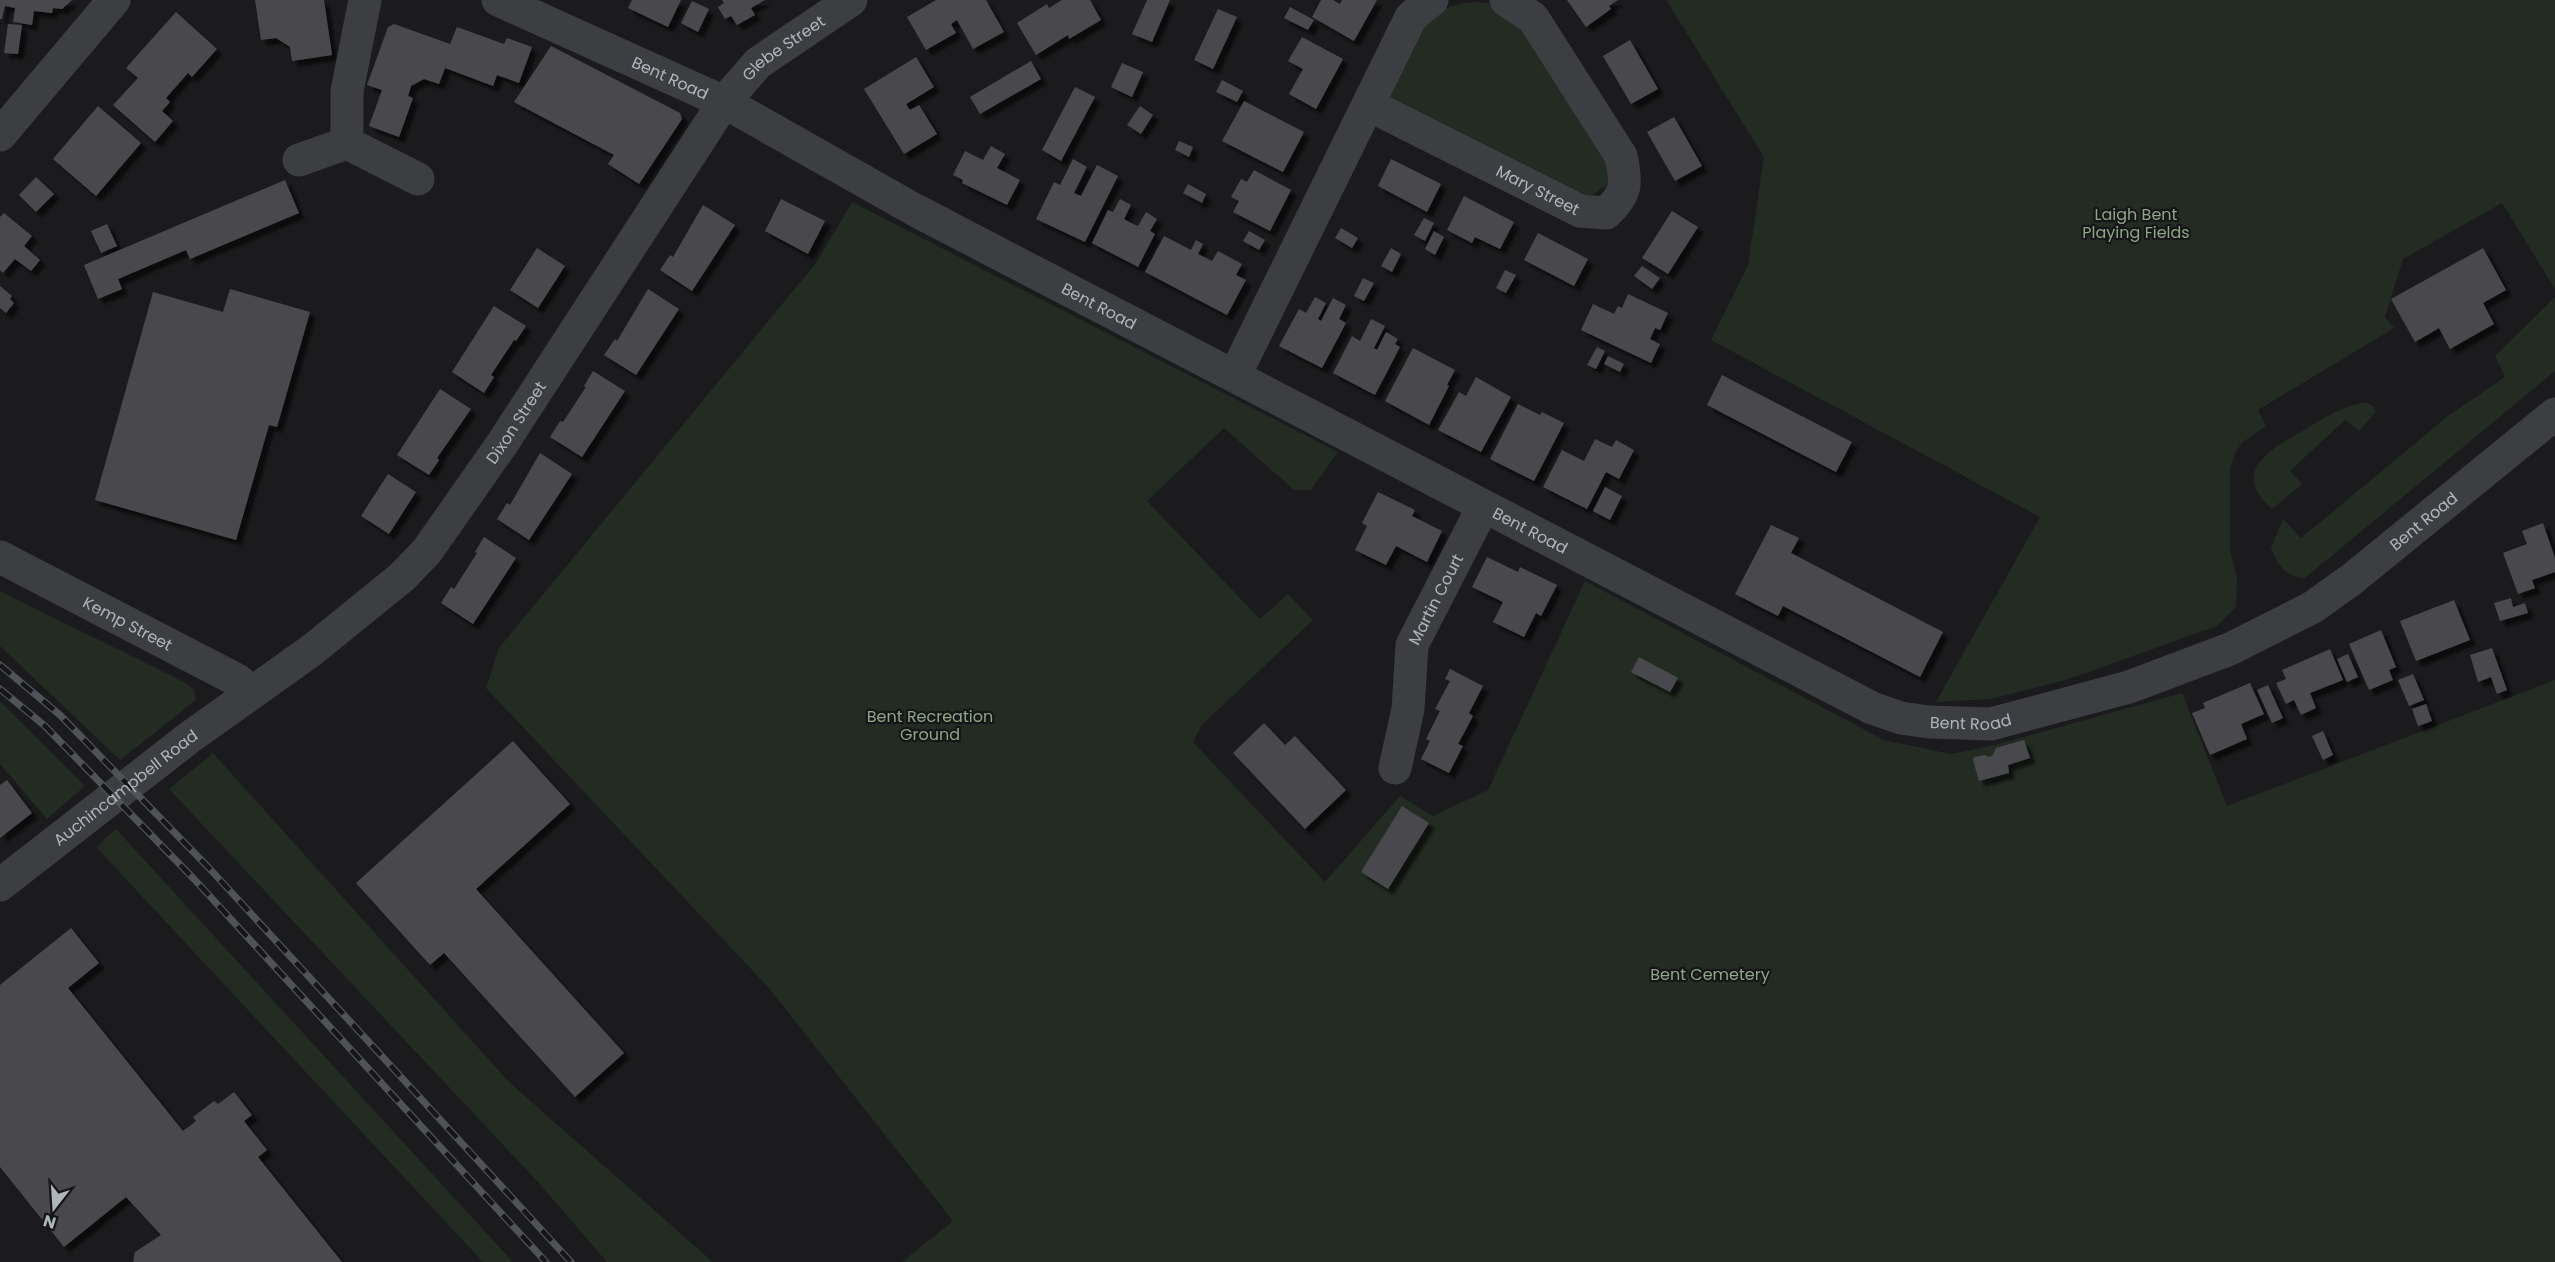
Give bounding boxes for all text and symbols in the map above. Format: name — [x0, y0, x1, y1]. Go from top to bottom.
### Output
street label: Glebe Street — [736, 9, 829, 86]
street label: Bent Road — [628, 50, 712, 105]
street label: Mary Street — [1492, 159, 1584, 221]
park label: Laigh Bent Playing Fields — [2082, 203, 2190, 244]
street label: Bent Road — [1058, 277, 1141, 335]
street label: Dixon Street — [480, 376, 551, 468]
street label: Bent Road — [2384, 486, 2462, 556]
street label: Bent Road — [1489, 501, 1572, 559]
street label: Martin Court — [1403, 550, 1469, 649]
street label: Kemp Street — [79, 591, 177, 656]
park label: Bent Recreation Ground — [867, 705, 993, 746]
street label: Bent Road — [1930, 708, 2014, 735]
street label: Auchincampbell Road — [48, 724, 202, 851]
park label: Bent Cemetery — [1650, 963, 1770, 986]
north arrow — [24, 1178, 84, 1238]
text: N — [41, 1209, 59, 1235]

